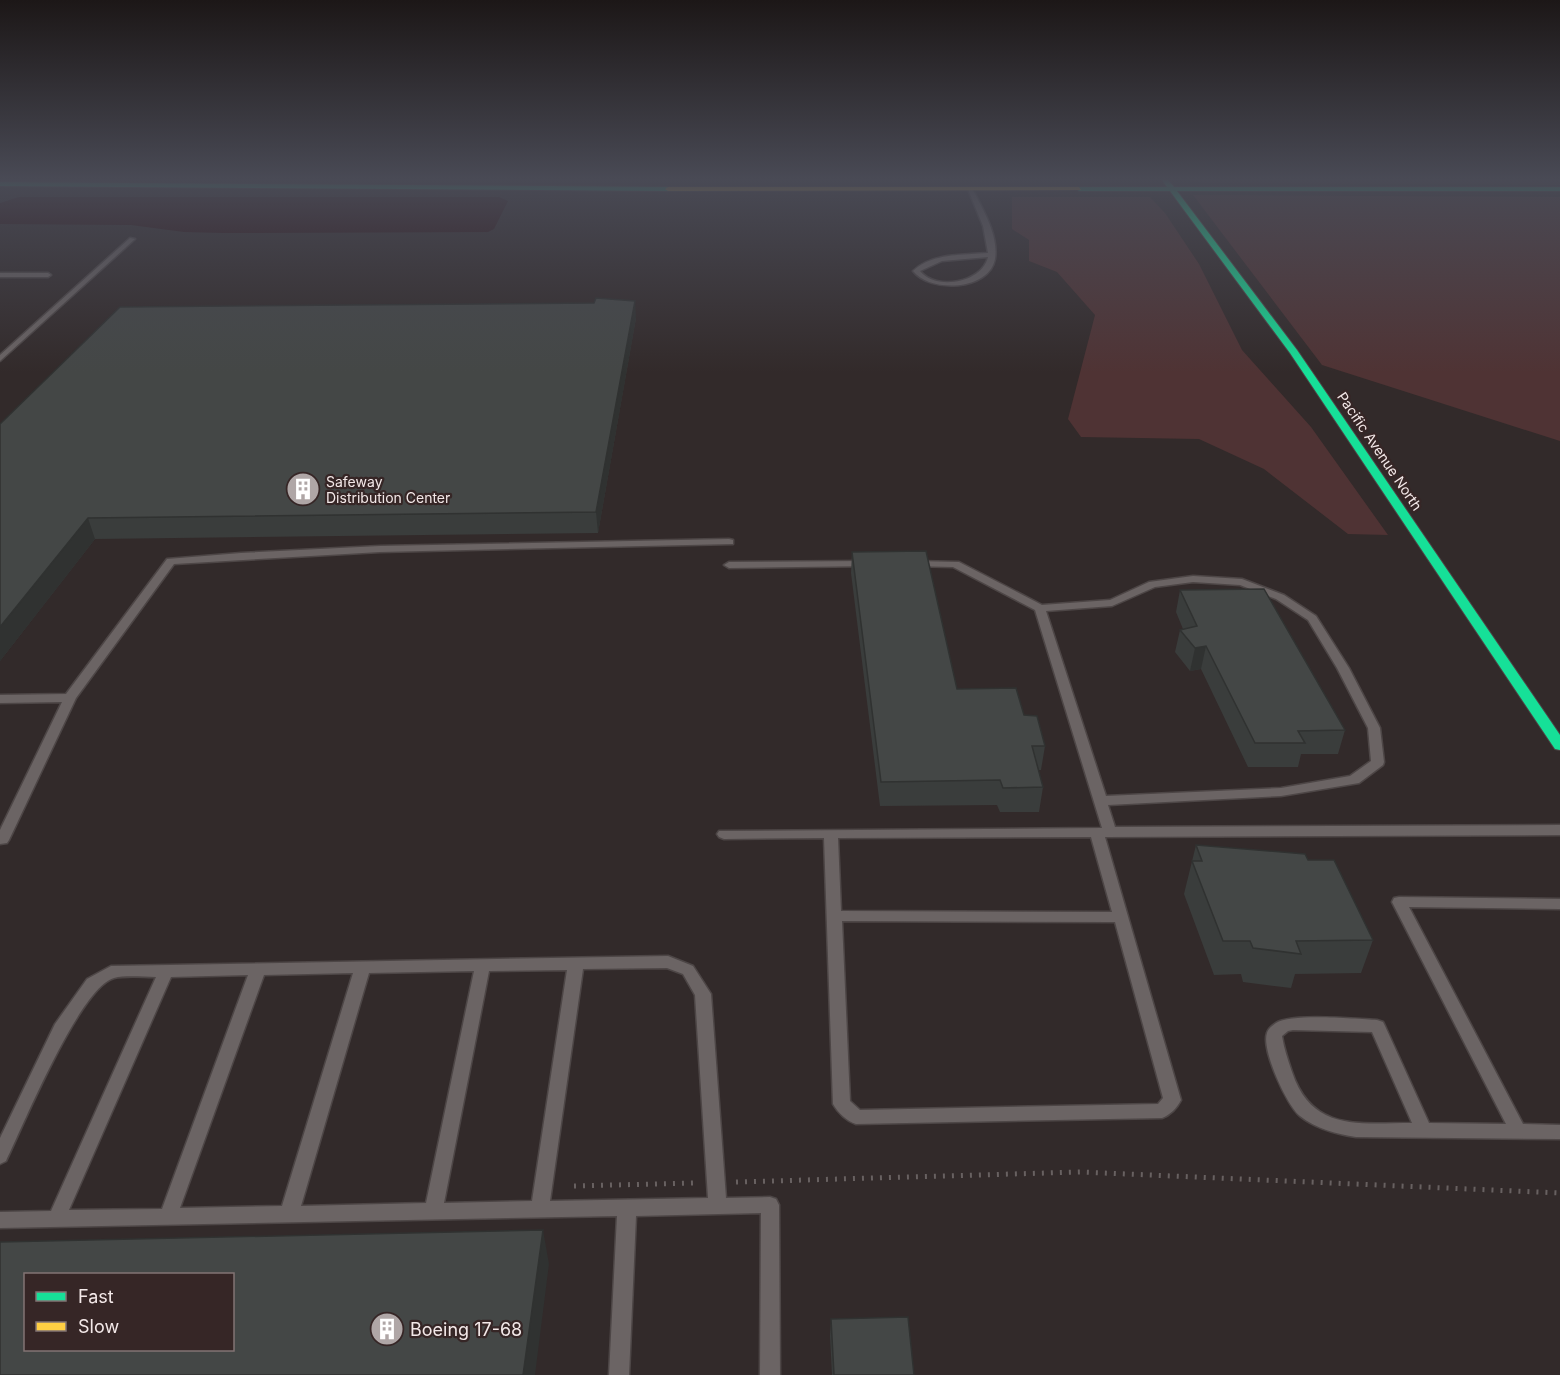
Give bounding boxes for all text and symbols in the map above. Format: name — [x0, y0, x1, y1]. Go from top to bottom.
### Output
street label: Pacific Avenue North — [1334, 389, 1426, 513]
building icon: Safeway Distribution Center — [285, 471, 321, 507]
place label: Safeway Distribution Center — [326, 473, 450, 506]
legend — [24, 1273, 234, 1351]
text: Fast — [78, 1286, 114, 1307]
building icon: Boeing 17-68 — [369, 1311, 405, 1347]
text: Slow — [78, 1316, 119, 1337]
place label: Boeing 17-68 — [410, 1319, 522, 1340]

